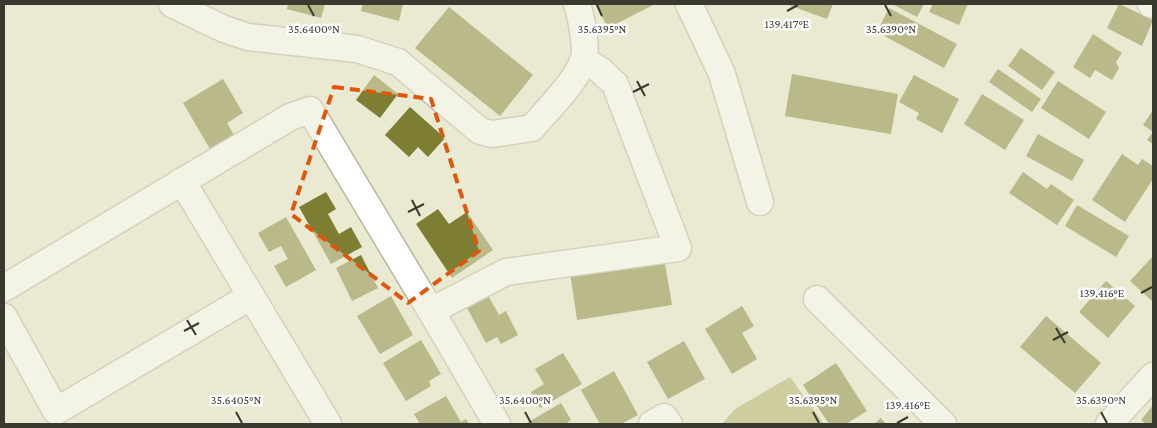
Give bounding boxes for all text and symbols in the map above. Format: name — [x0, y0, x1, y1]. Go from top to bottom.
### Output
text: 139.417°E — [765, 17, 810, 31]
text: 35.6400°N — [288, 22, 340, 36]
text: 35.6395°N — [578, 22, 627, 36]
text: 35.6390°N — [866, 22, 916, 36]
text: 139.416°E — [1080, 286, 1125, 300]
text: 35.6405°N — [211, 393, 261, 407]
text: 35.6400°N — [499, 393, 551, 407]
text: 35.6395°N — [789, 393, 838, 407]
text: 35.6390°N — [1076, 393, 1126, 407]
text: 139.416°E — [886, 398, 931, 412]

